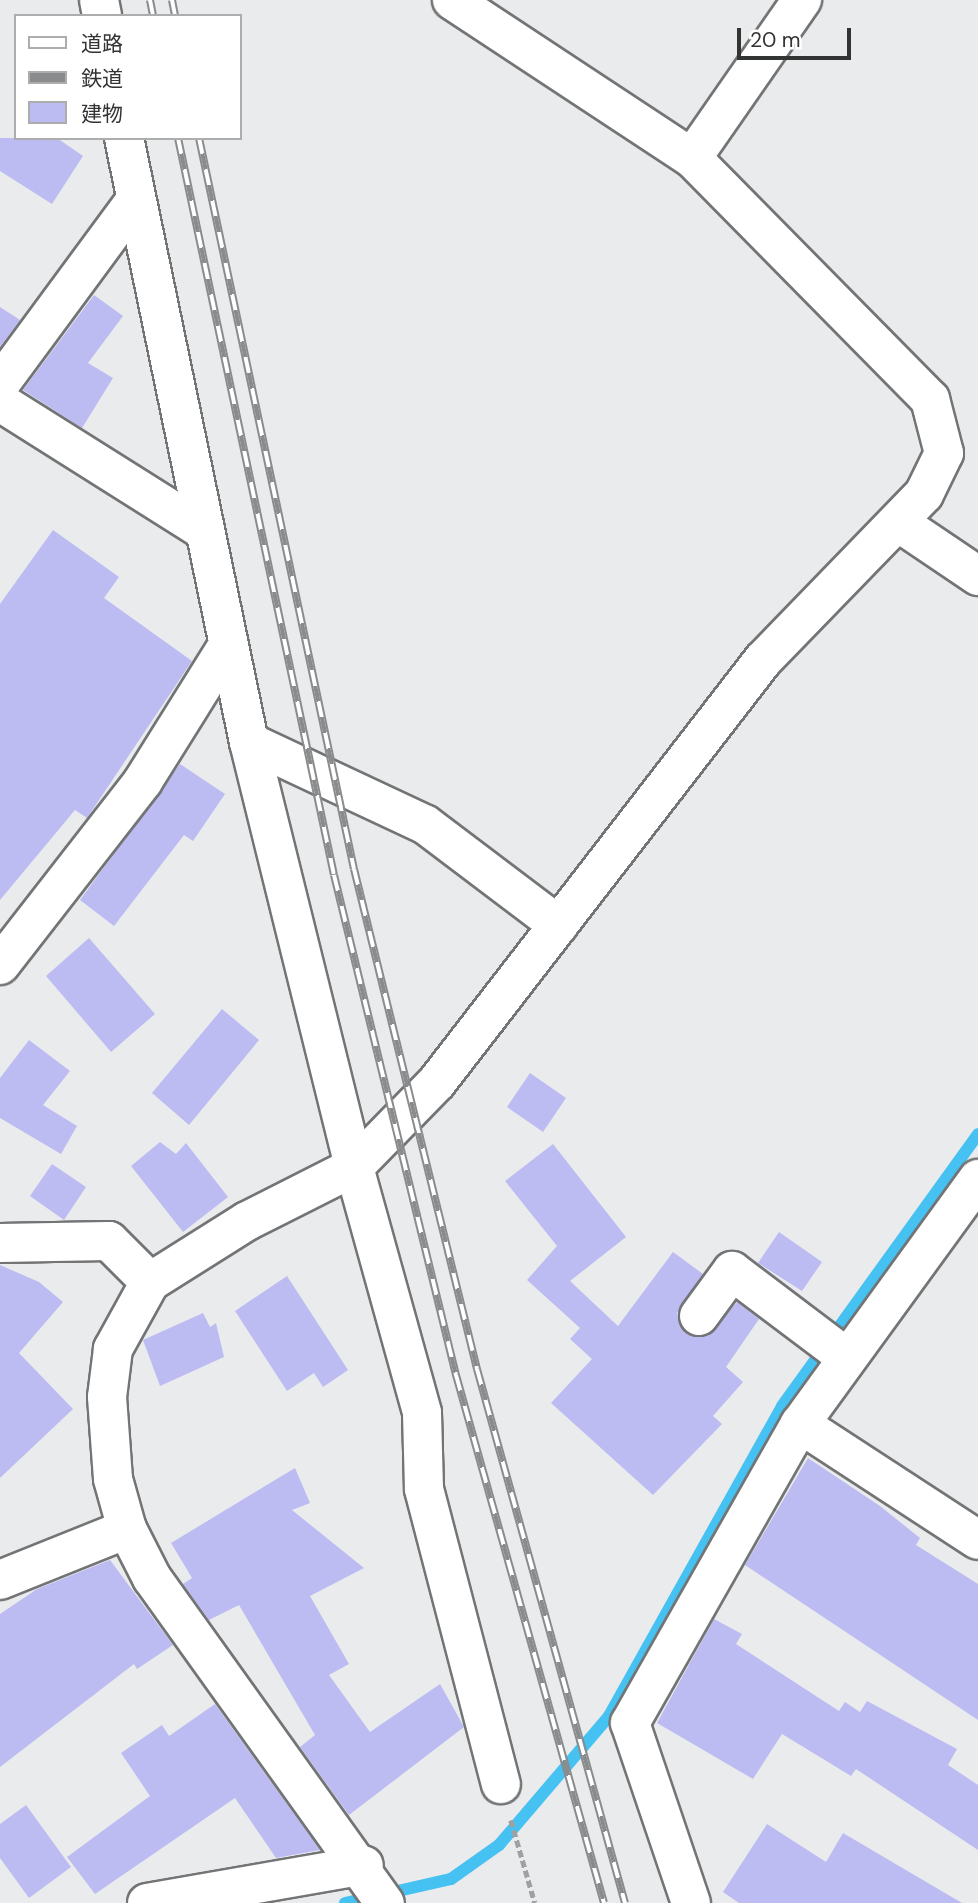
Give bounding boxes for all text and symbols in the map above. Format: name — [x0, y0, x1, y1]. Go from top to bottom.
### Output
legend — [14, 14, 242, 140]
scale bar — [740, 14, 854, 58]
text: 20 m — [750, 26, 801, 54]
text: 道路 — [81, 30, 123, 58]
text: 鉄道 — [81, 65, 123, 93]
text: 建物 — [81, 100, 123, 128]

